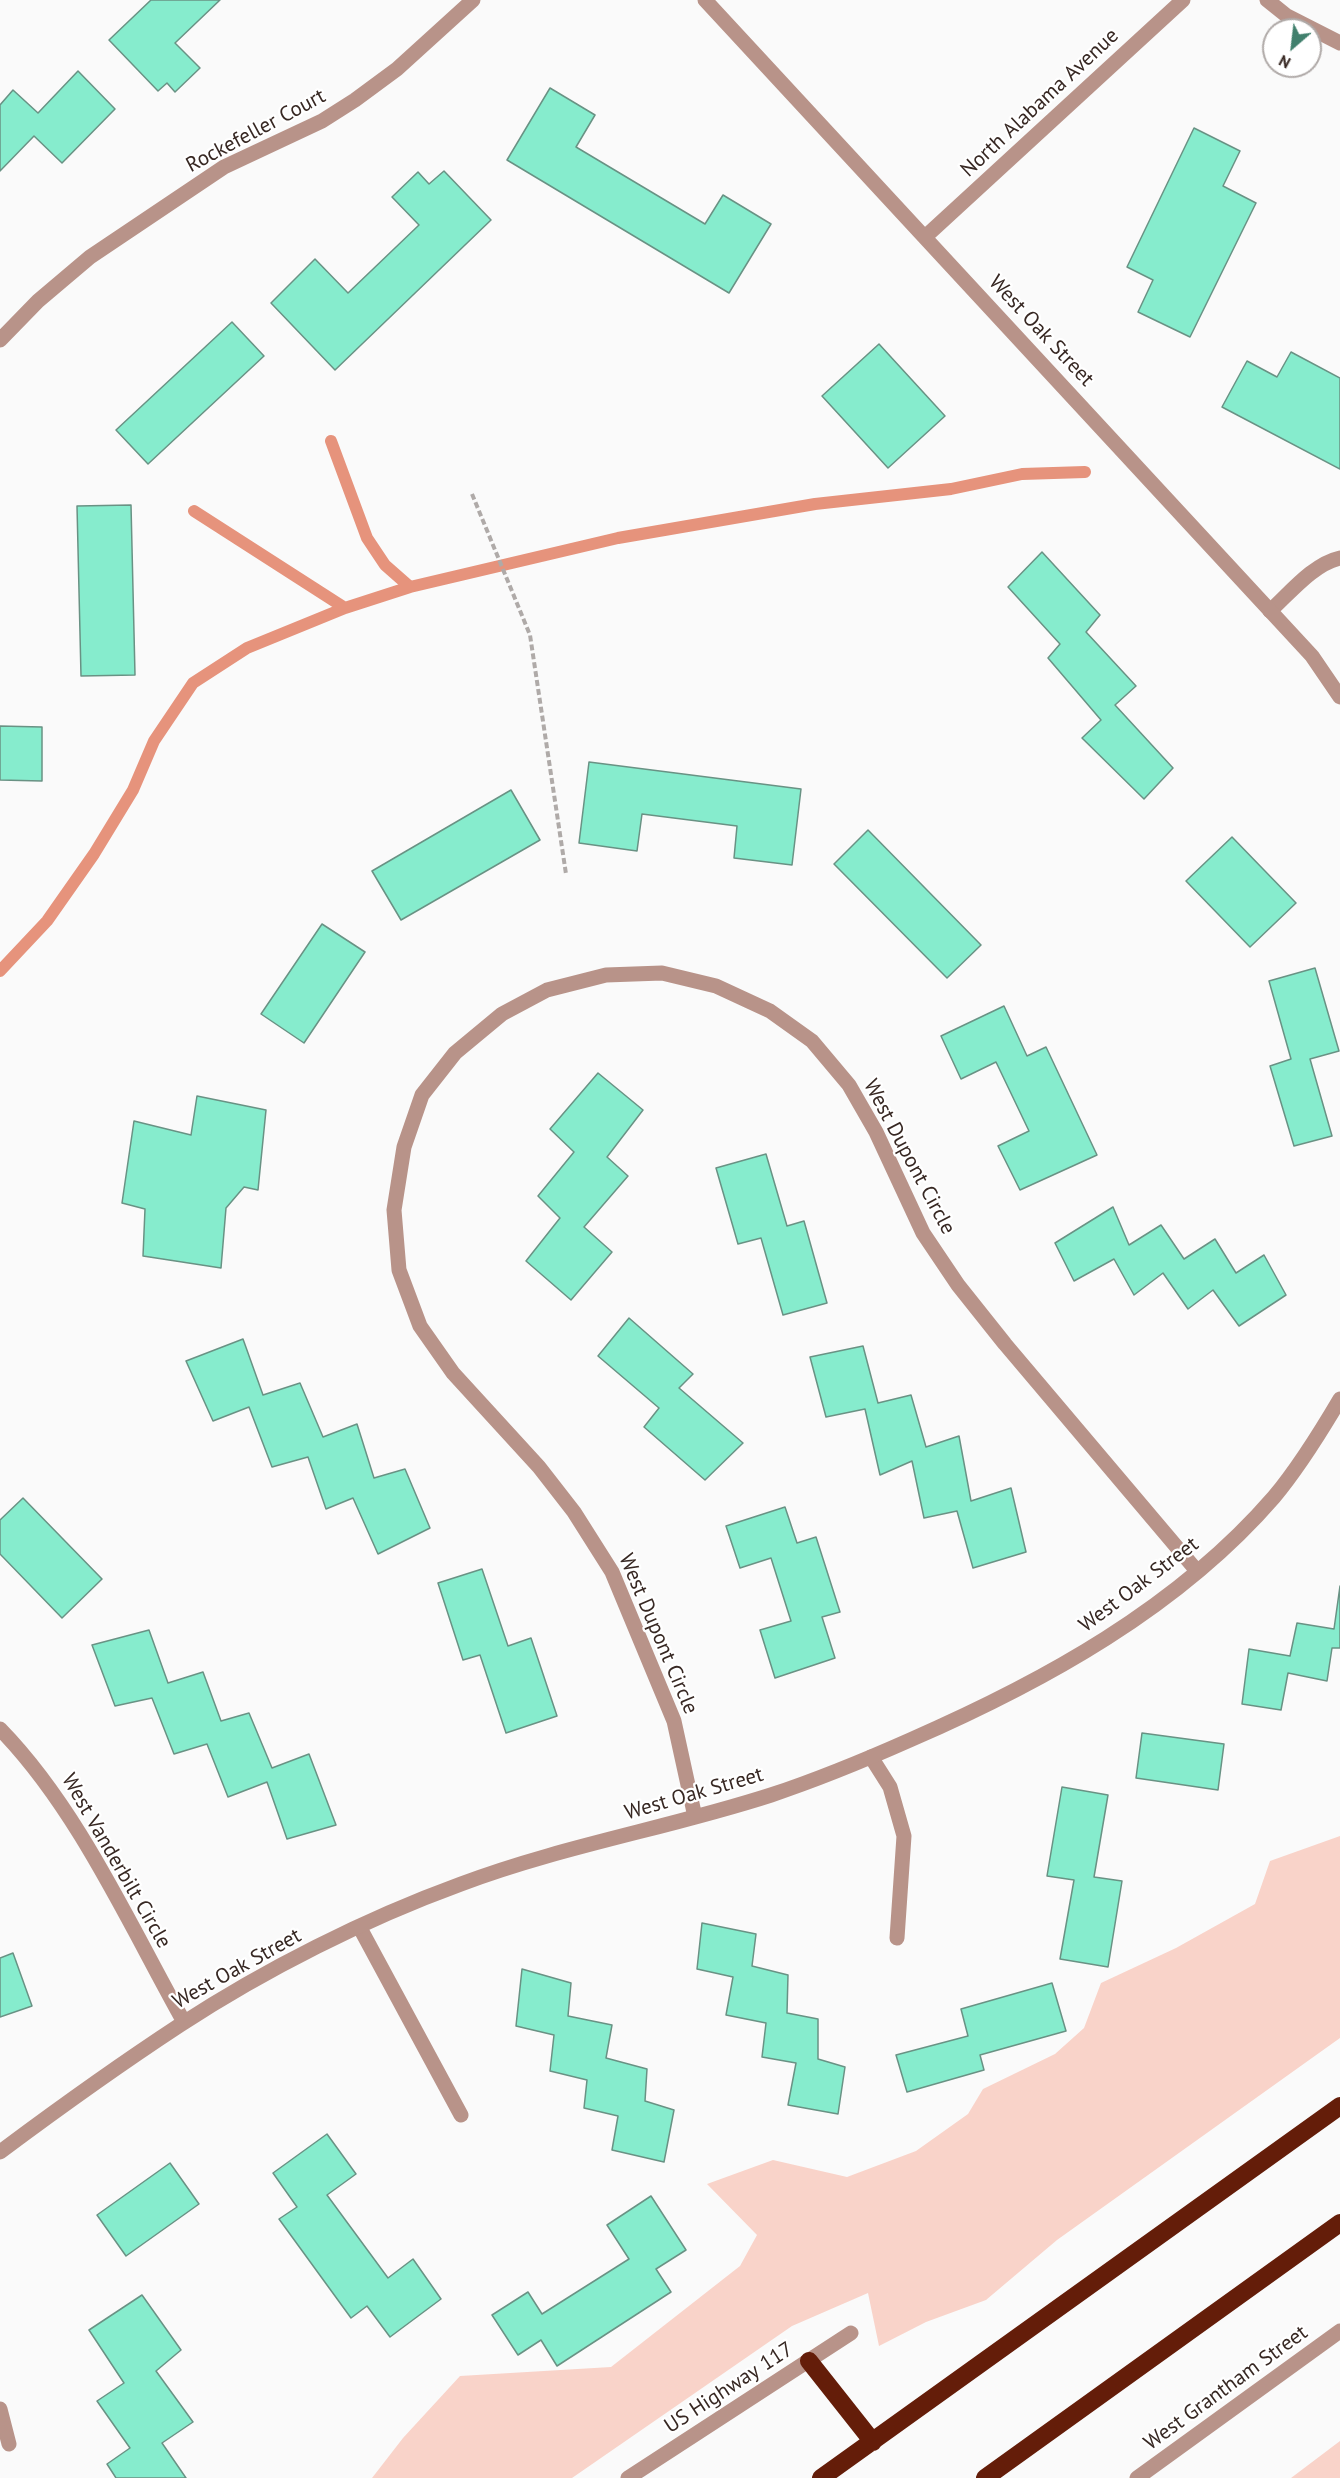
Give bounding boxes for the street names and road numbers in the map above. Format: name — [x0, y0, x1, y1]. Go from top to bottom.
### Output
street label: North Alabama Avenue — [956, 23, 1124, 183]
street label: Rockefeller Court — [182, 84, 330, 178]
street label: West Oak Street — [983, 270, 1099, 392]
street label: West Dupont Circle — [858, 1075, 960, 1239]
street label: West Oak Street — [1074, 1532, 1204, 1638]
street label: West Dupont Circle — [613, 1550, 703, 1718]
street label: West Oak Street — [622, 1762, 766, 1826]
street label: West Vanderbilt Circle — [56, 1769, 176, 1953]
street label: West Oak Street — [168, 1923, 306, 2015]
street label: West Grantham Street — [1139, 2320, 1313, 2456]
street label: US Highway 117 — [660, 2337, 798, 2439]

